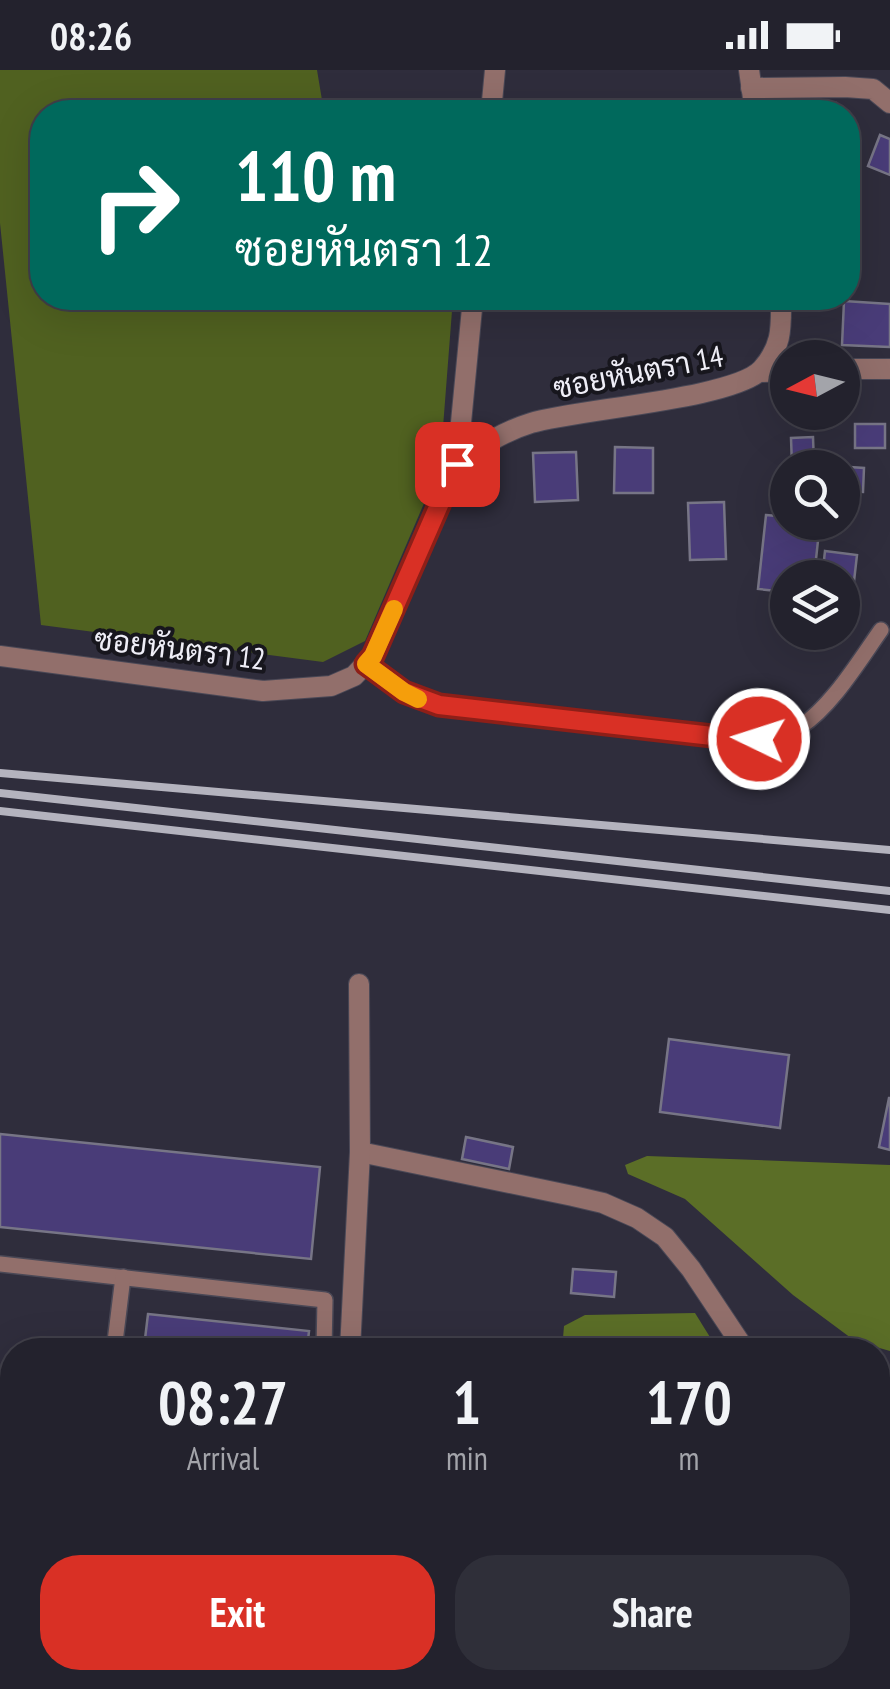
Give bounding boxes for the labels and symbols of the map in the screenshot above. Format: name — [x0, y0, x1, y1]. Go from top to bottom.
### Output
street label: ซอยหันตรา 14 — [550, 335, 726, 407]
north arrow — [770, 340, 860, 430]
pin — [415, 422, 500, 507]
street label: ซอยหันตรา 12 — [92, 618, 268, 678]
position arrow — [707, 687, 811, 791]

